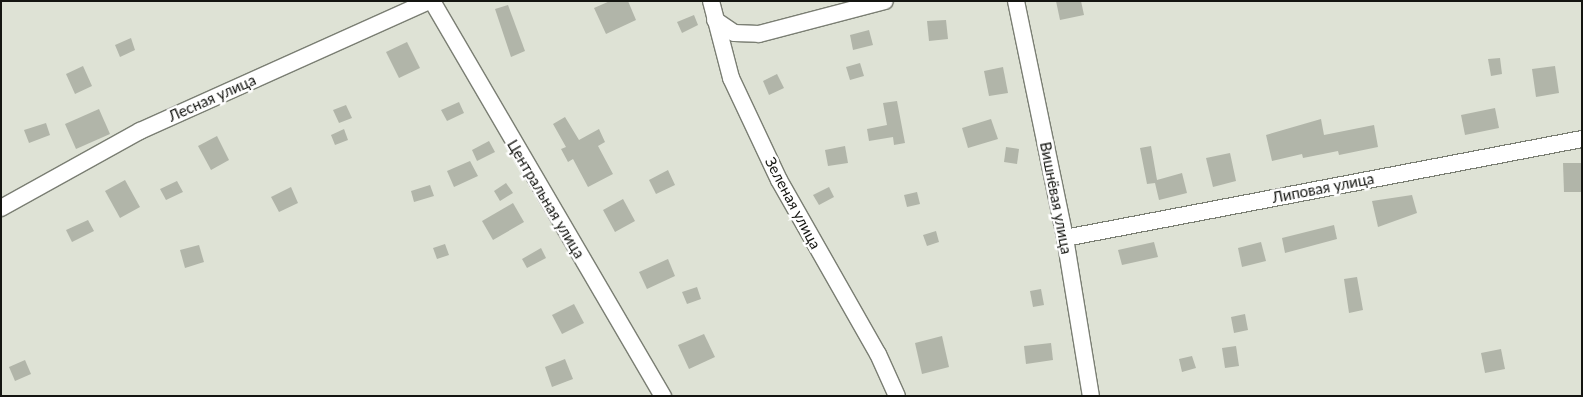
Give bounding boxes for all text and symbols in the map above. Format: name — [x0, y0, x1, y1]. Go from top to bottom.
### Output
street label: Лесная улица — [165, 71, 259, 125]
street label: Центральная улица — [503, 136, 589, 262]
street label: Вишнёвая улица — [1036, 140, 1076, 256]
street label: Зеленая улица — [761, 154, 825, 252]
street label: Липовая улица — [1271, 169, 1375, 207]

